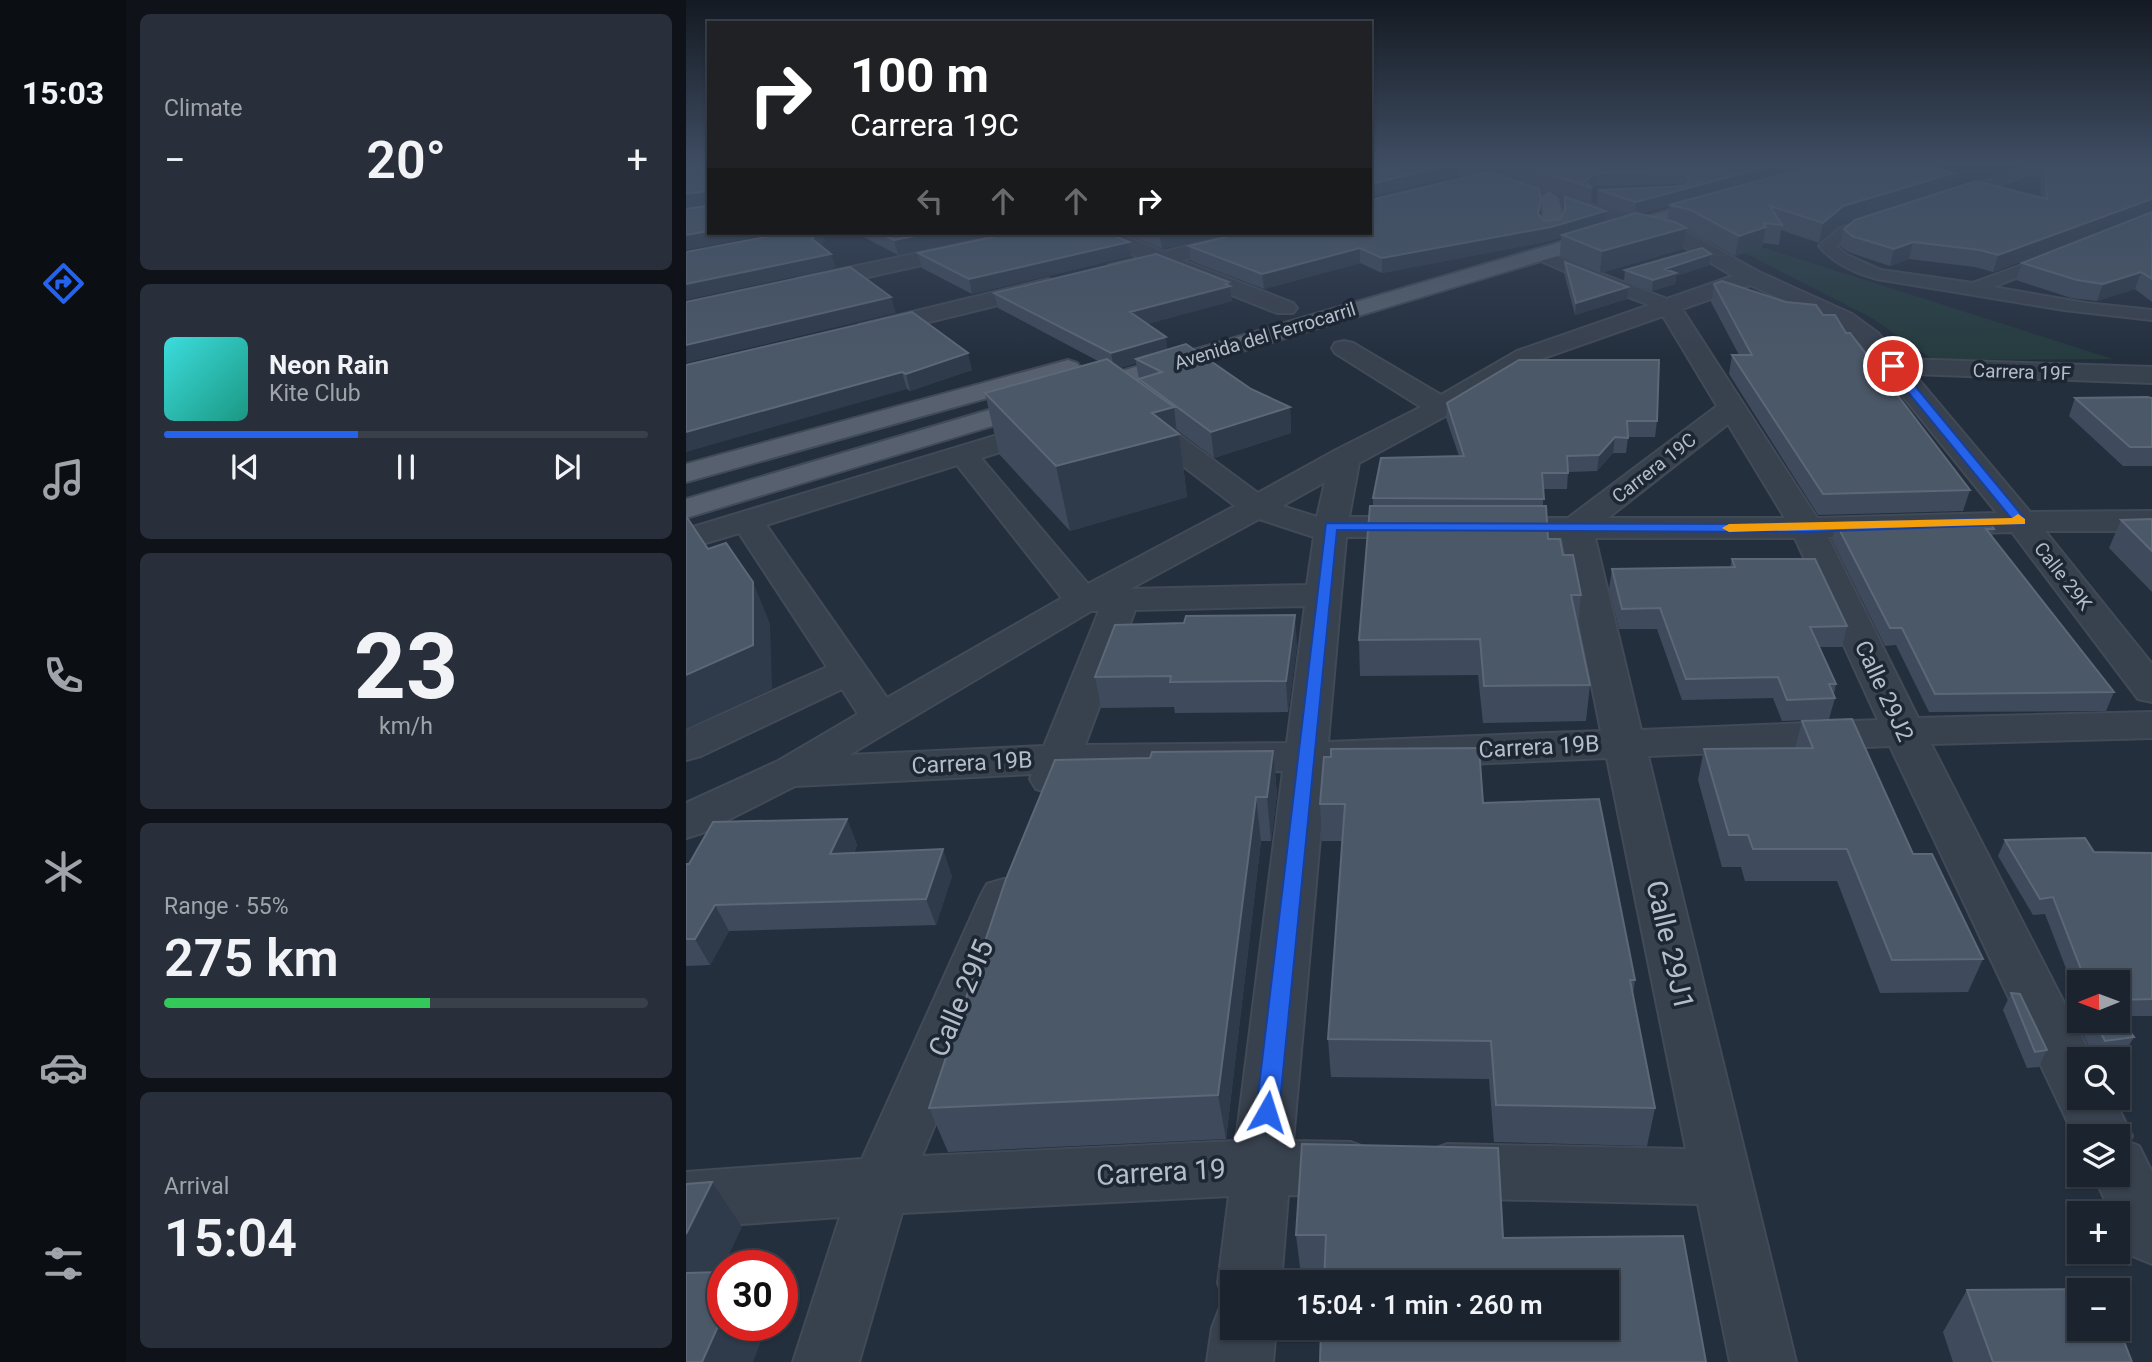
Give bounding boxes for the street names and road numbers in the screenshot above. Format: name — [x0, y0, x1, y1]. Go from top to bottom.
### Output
street label: Avenida del Ferrocarril — [1172, 297, 1358, 375]
street label: Carrera 19F — [1972, 359, 2072, 385]
street label: Carrera 19C — [1607, 428, 1701, 508]
street label: Calle 29K — [2029, 537, 2097, 615]
street label: Calle 29J2 — [1849, 636, 1919, 746]
street label: Carrera 19B — [1478, 730, 1600, 764]
street label: Carrera 19B — [911, 746, 1033, 780]
street label: Calle 29J1 — [1639, 877, 1701, 1013]
street label: Calle 29I5 — [922, 935, 1000, 1061]
street label: Carrera 19 — [1095, 1152, 1227, 1192]

